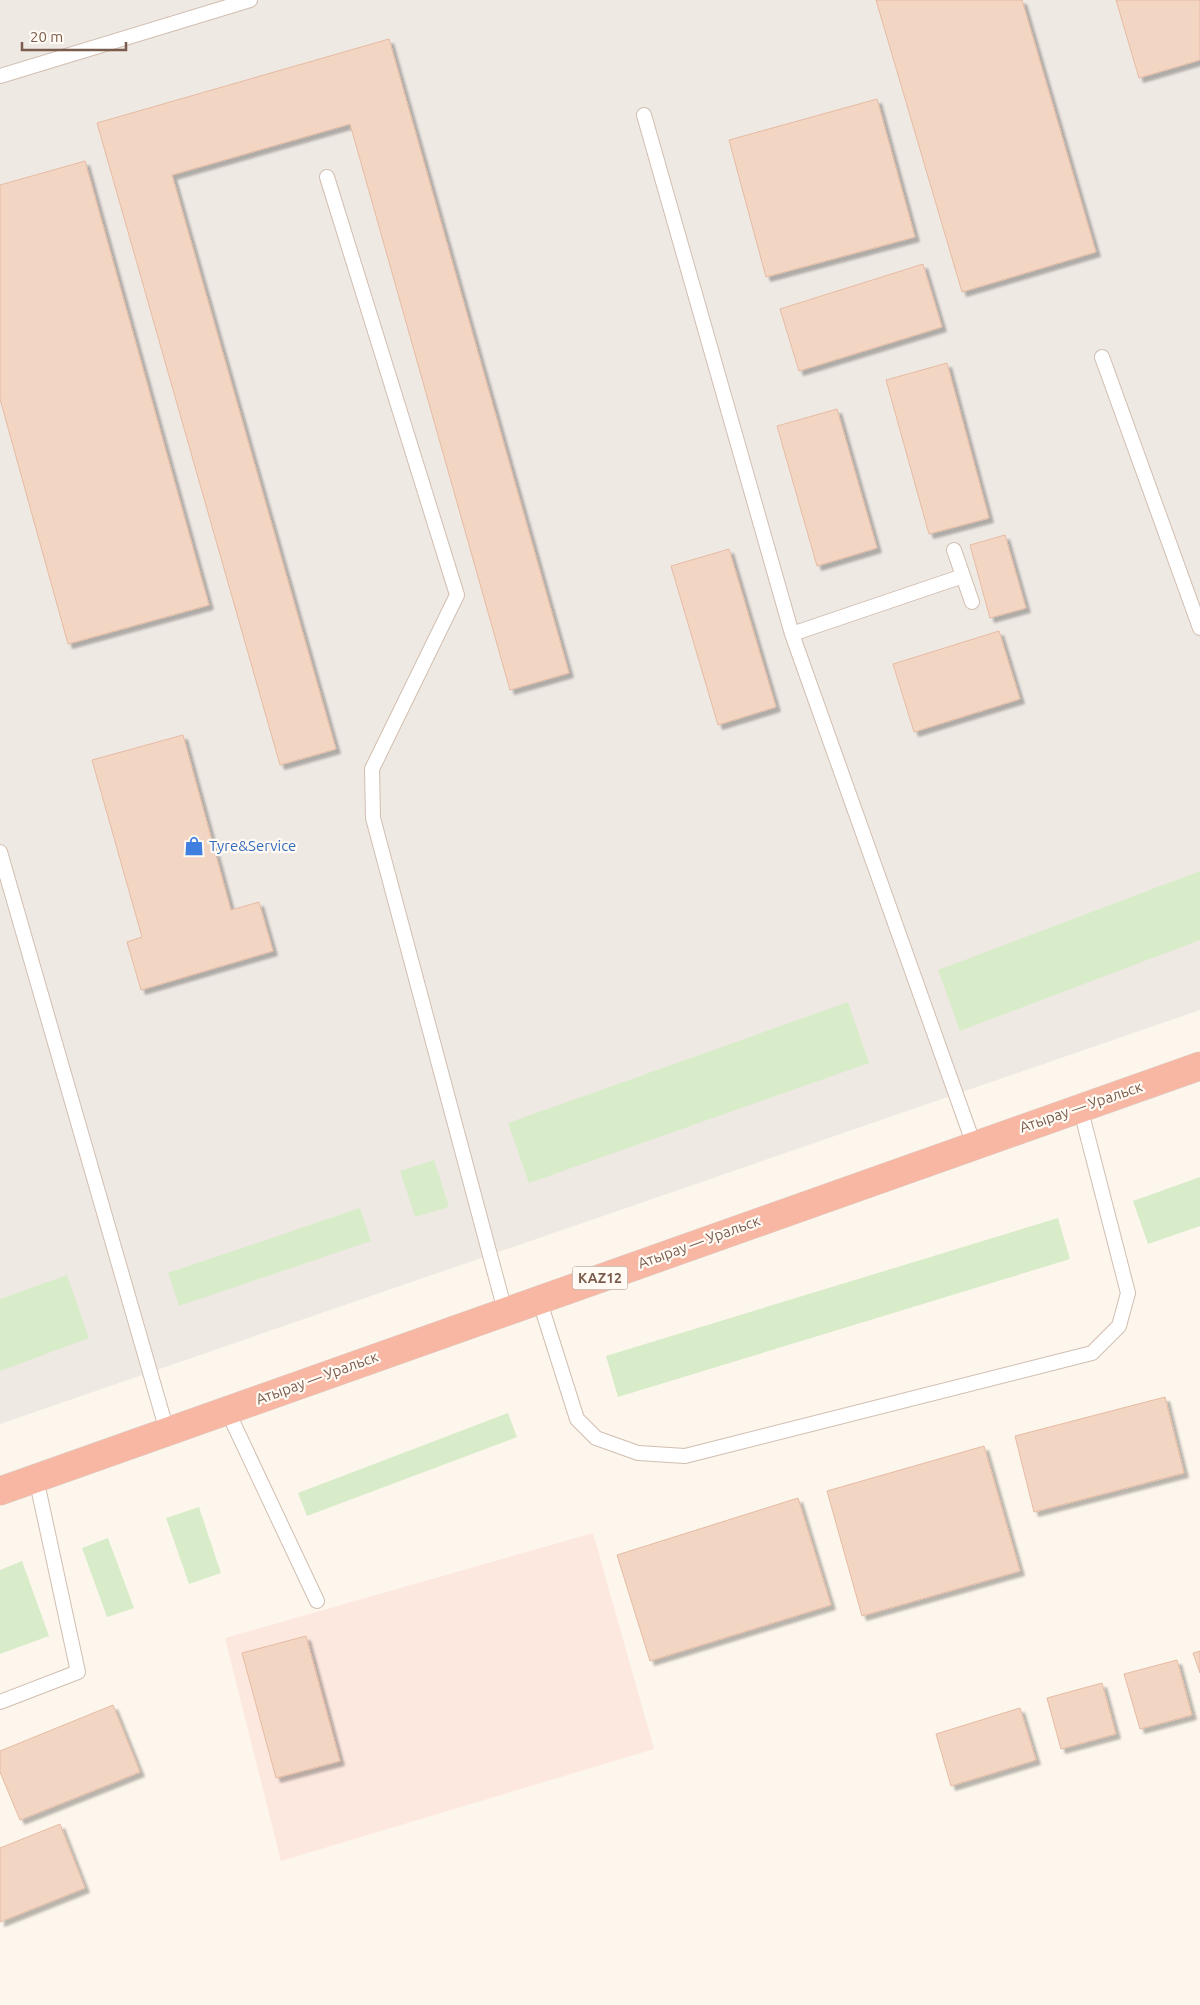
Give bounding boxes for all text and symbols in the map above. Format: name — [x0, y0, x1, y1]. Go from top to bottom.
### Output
scale bar — [22, 20, 126, 52]
text: 20 m — [30, 28, 63, 45]
shop icon: Tyre&Service — [183, 835, 205, 857]
place label: Tyre&Service — [209, 837, 296, 854]
street label: Атырау — Уральск — [1017, 1077, 1145, 1136]
street label: Атырау — Уральск — [635, 1211, 762, 1272]
road number: KAZ12 — [572, 1266, 628, 1290]
street label: Атырау — Уральск — [253, 1347, 380, 1408]

